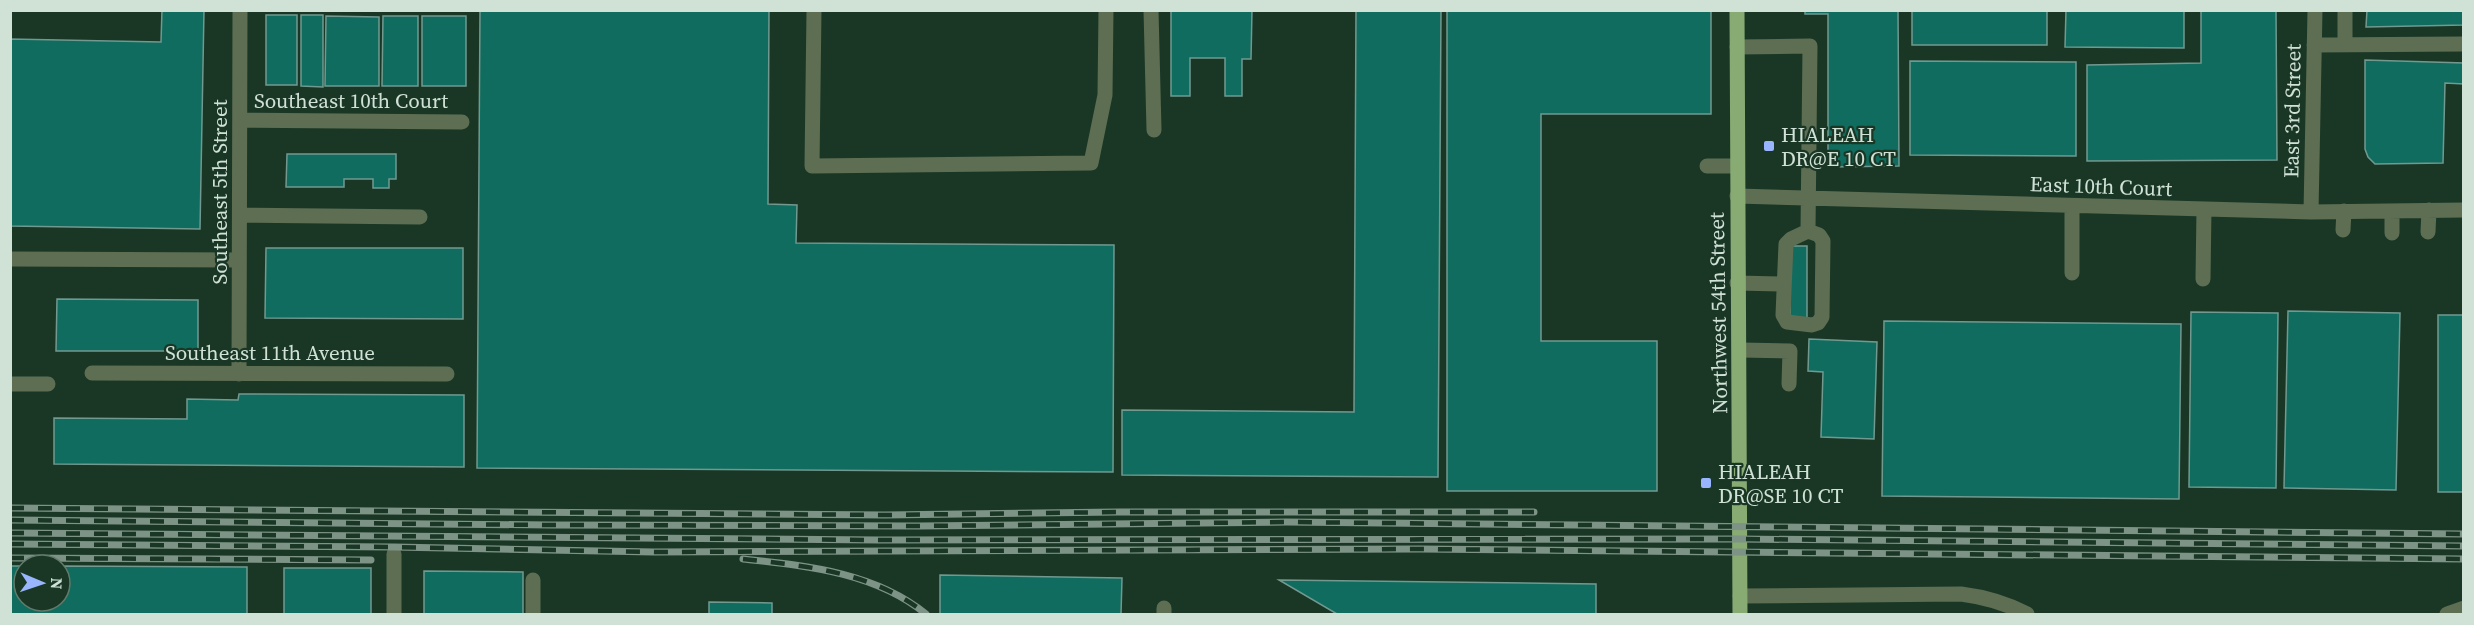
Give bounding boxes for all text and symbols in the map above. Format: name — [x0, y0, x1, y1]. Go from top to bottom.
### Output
street label: East 3rd Street — [2276, 43, 2308, 178]
street label: Southeast 10th Court — [254, 86, 448, 115]
street label: Southeast 5th Street — [205, 99, 234, 284]
place label: HIALEAH DR@E 10 CT — [1781, 120, 1896, 173]
marker: HIALEAH DR@E 10 CT — [1762, 139, 1776, 153]
street label: East 10th Court — [2029, 169, 2173, 203]
street label: Northwest 54th Street — [1702, 212, 1734, 414]
street label: Southeast 11th Avenue — [165, 338, 375, 367]
place label: HIALEAH DR@SE 10 CT — [1718, 457, 1844, 510]
marker: HIALEAH DR@SE 10 CT — [1699, 476, 1713, 490]
north arrow — [12, 553, 72, 613]
text: N — [46, 577, 68, 590]

